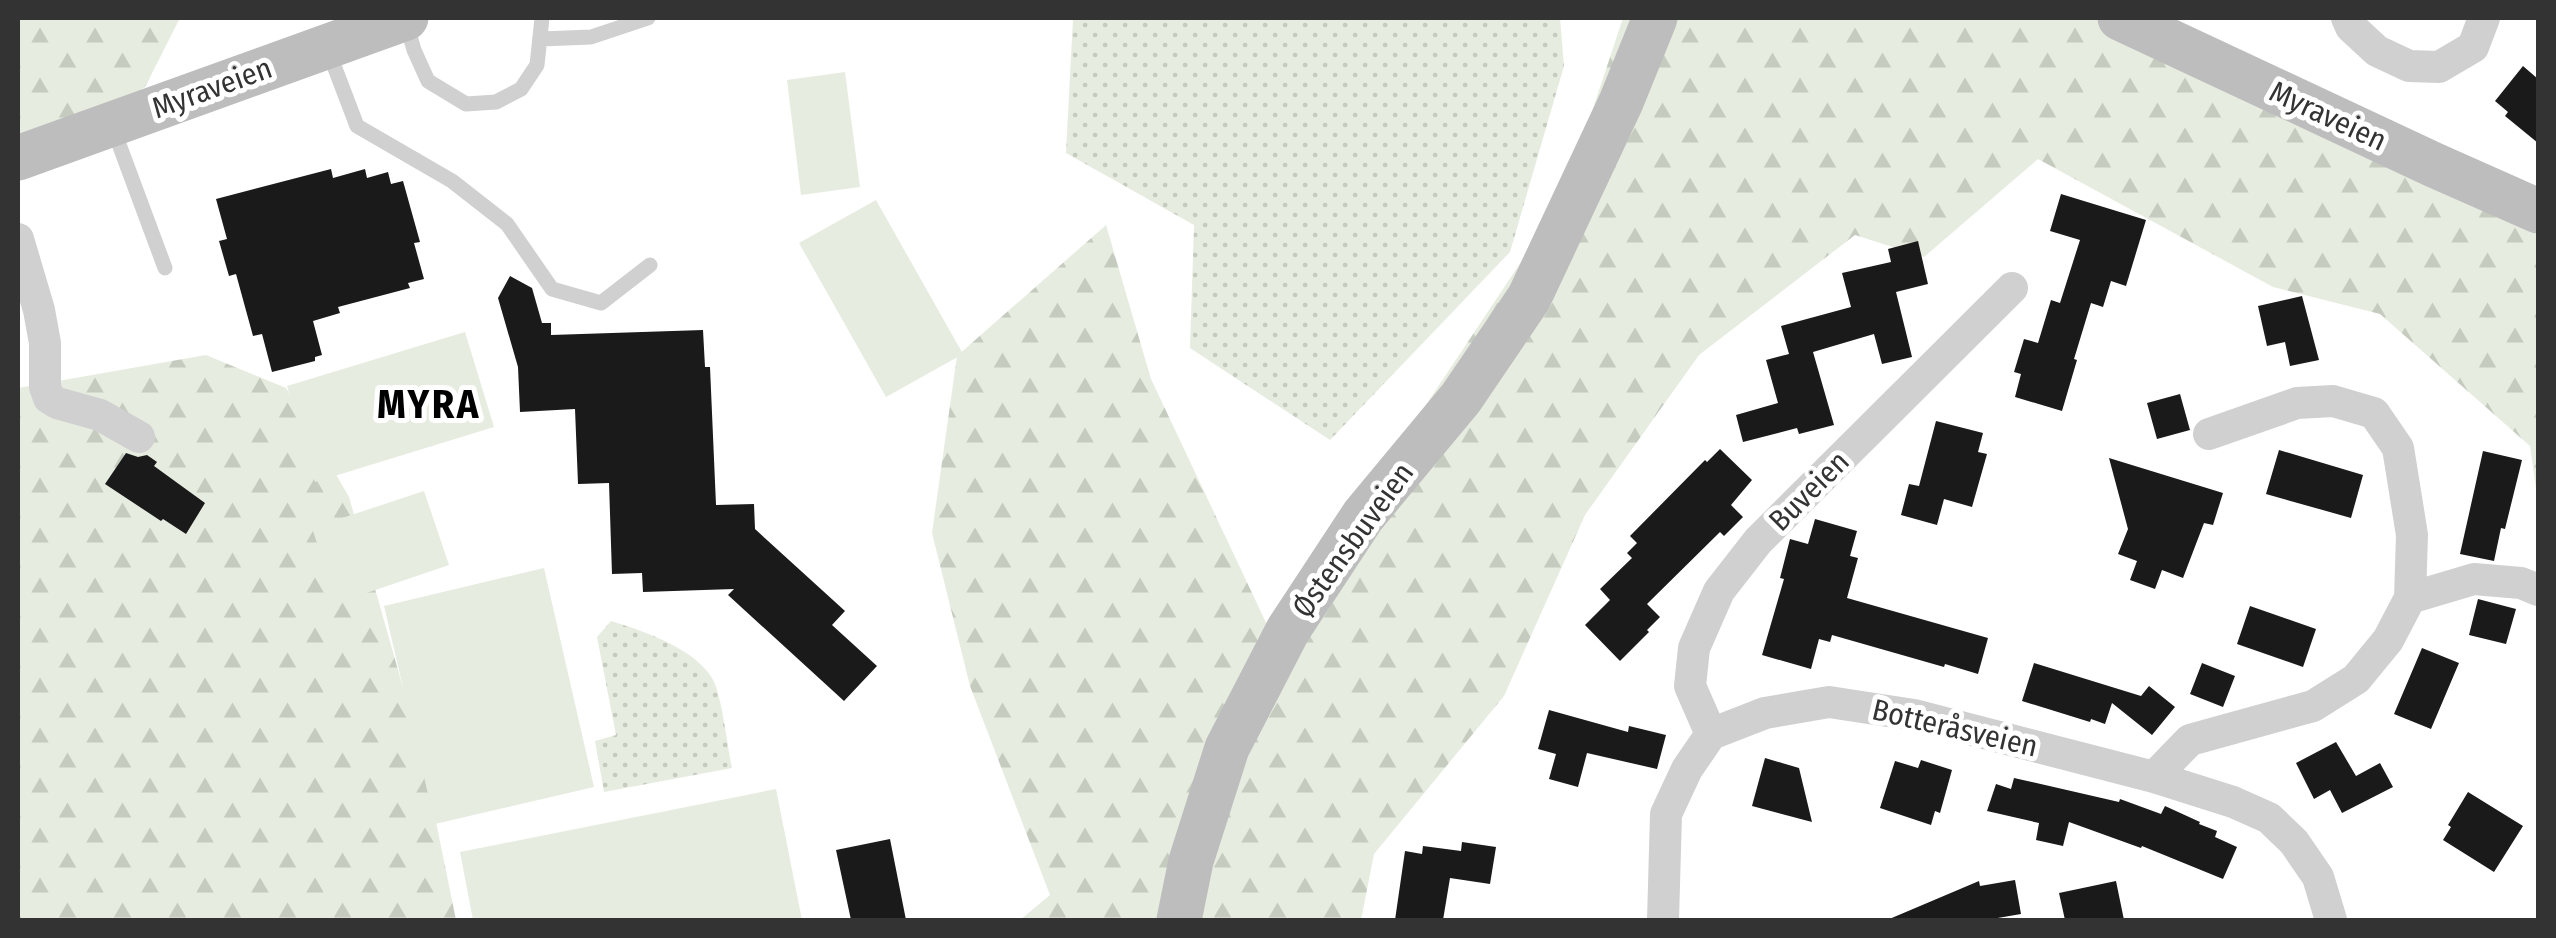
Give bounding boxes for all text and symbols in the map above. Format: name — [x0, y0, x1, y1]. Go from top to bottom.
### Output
street label: Myraveien — [147, 50, 277, 126]
street label: Myraveien — [2264, 73, 2392, 159]
district label: MYRA — [377, 381, 481, 429]
street label: Buveien — [1762, 444, 1856, 538]
street label: Østensbuveien — [1285, 456, 1421, 624]
street label: Botteråsveien — [1869, 691, 2041, 765]

